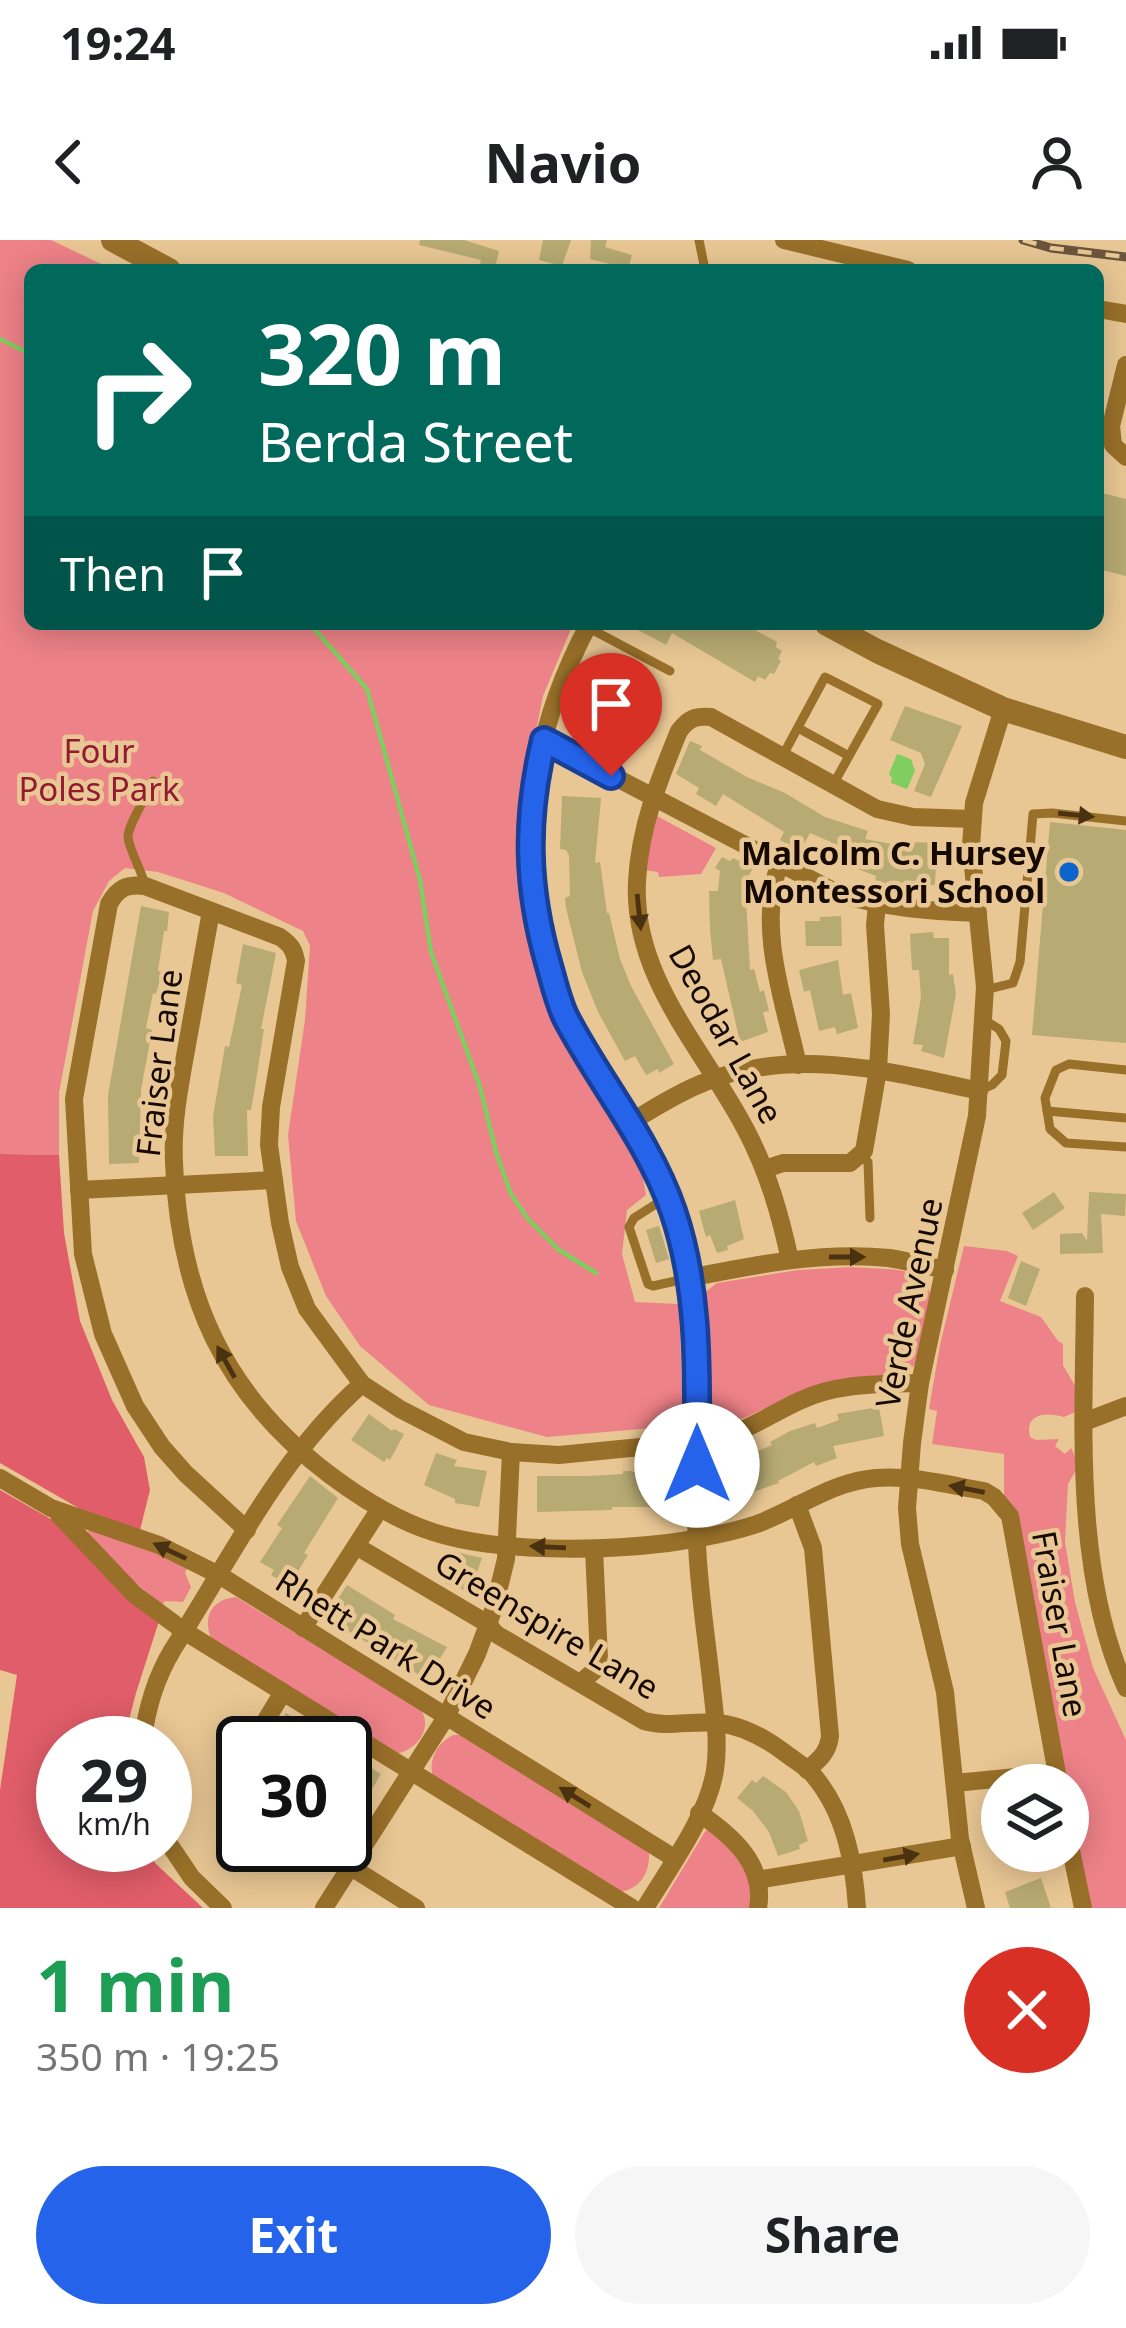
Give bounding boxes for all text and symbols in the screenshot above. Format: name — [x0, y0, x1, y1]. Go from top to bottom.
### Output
text: 19:24 — [60, 12, 176, 73]
text: Navio — [485, 125, 641, 199]
icon: back — [36, 129, 102, 195]
icon: person — [1024, 129, 1090, 195]
text: 320 m — [258, 295, 506, 410]
icon: right — [60, 312, 216, 468]
text: Berda Street — [258, 404, 573, 478]
icon: arrive — [190, 540, 256, 606]
text: Then — [60, 543, 166, 604]
pin — [560, 653, 662, 776]
icon: arrive — [578, 671, 644, 737]
park label: Four Poles Park — [18, 728, 180, 811]
one-way arrow — [1058, 806, 1095, 825]
place label: Malcolm C. Hursey Montessori School — [741, 830, 1045, 913]
marker: Malcolm C. Hursey Montessori School — [1056, 859, 1082, 885]
one-way arrow — [630, 894, 649, 931]
street label: Deodar Lane — [659, 936, 794, 1131]
street label: Fraiser Lane — [125, 967, 192, 1159]
street label: Verde Avenue — [864, 1194, 953, 1412]
one-way arrow — [829, 1247, 867, 1267]
one-way arrow — [216, 1345, 237, 1379]
position arrow — [634, 1402, 760, 1528]
one-way arrow — [948, 1479, 986, 1498]
street label: Fraiser Lane — [1022, 1527, 1099, 1721]
one-way arrow — [528, 1537, 566, 1556]
street label: Greenspire Lane — [427, 1540, 668, 1709]
one-way arrow — [152, 1541, 187, 1561]
street label: Rhett Park Drive — [268, 1558, 505, 1729]
speed limit sign: 30 — [216, 1716, 372, 1872]
text: 29 — [80, 1738, 148, 1820]
map controls — [981, 1764, 1089, 1872]
button: layers — [981, 1764, 1089, 1872]
one-way arrow — [558, 1787, 592, 1808]
text: km/h — [77, 1803, 151, 1844]
one-way arrow — [883, 1847, 920, 1866]
text: 1 min — [36, 1935, 234, 2033]
button: close — [964, 1947, 1090, 2073]
text: 350 m · 19:25 — [36, 2029, 280, 2082]
button: Exit — [36, 2166, 551, 2304]
button: Share — [575, 2166, 1090, 2304]

